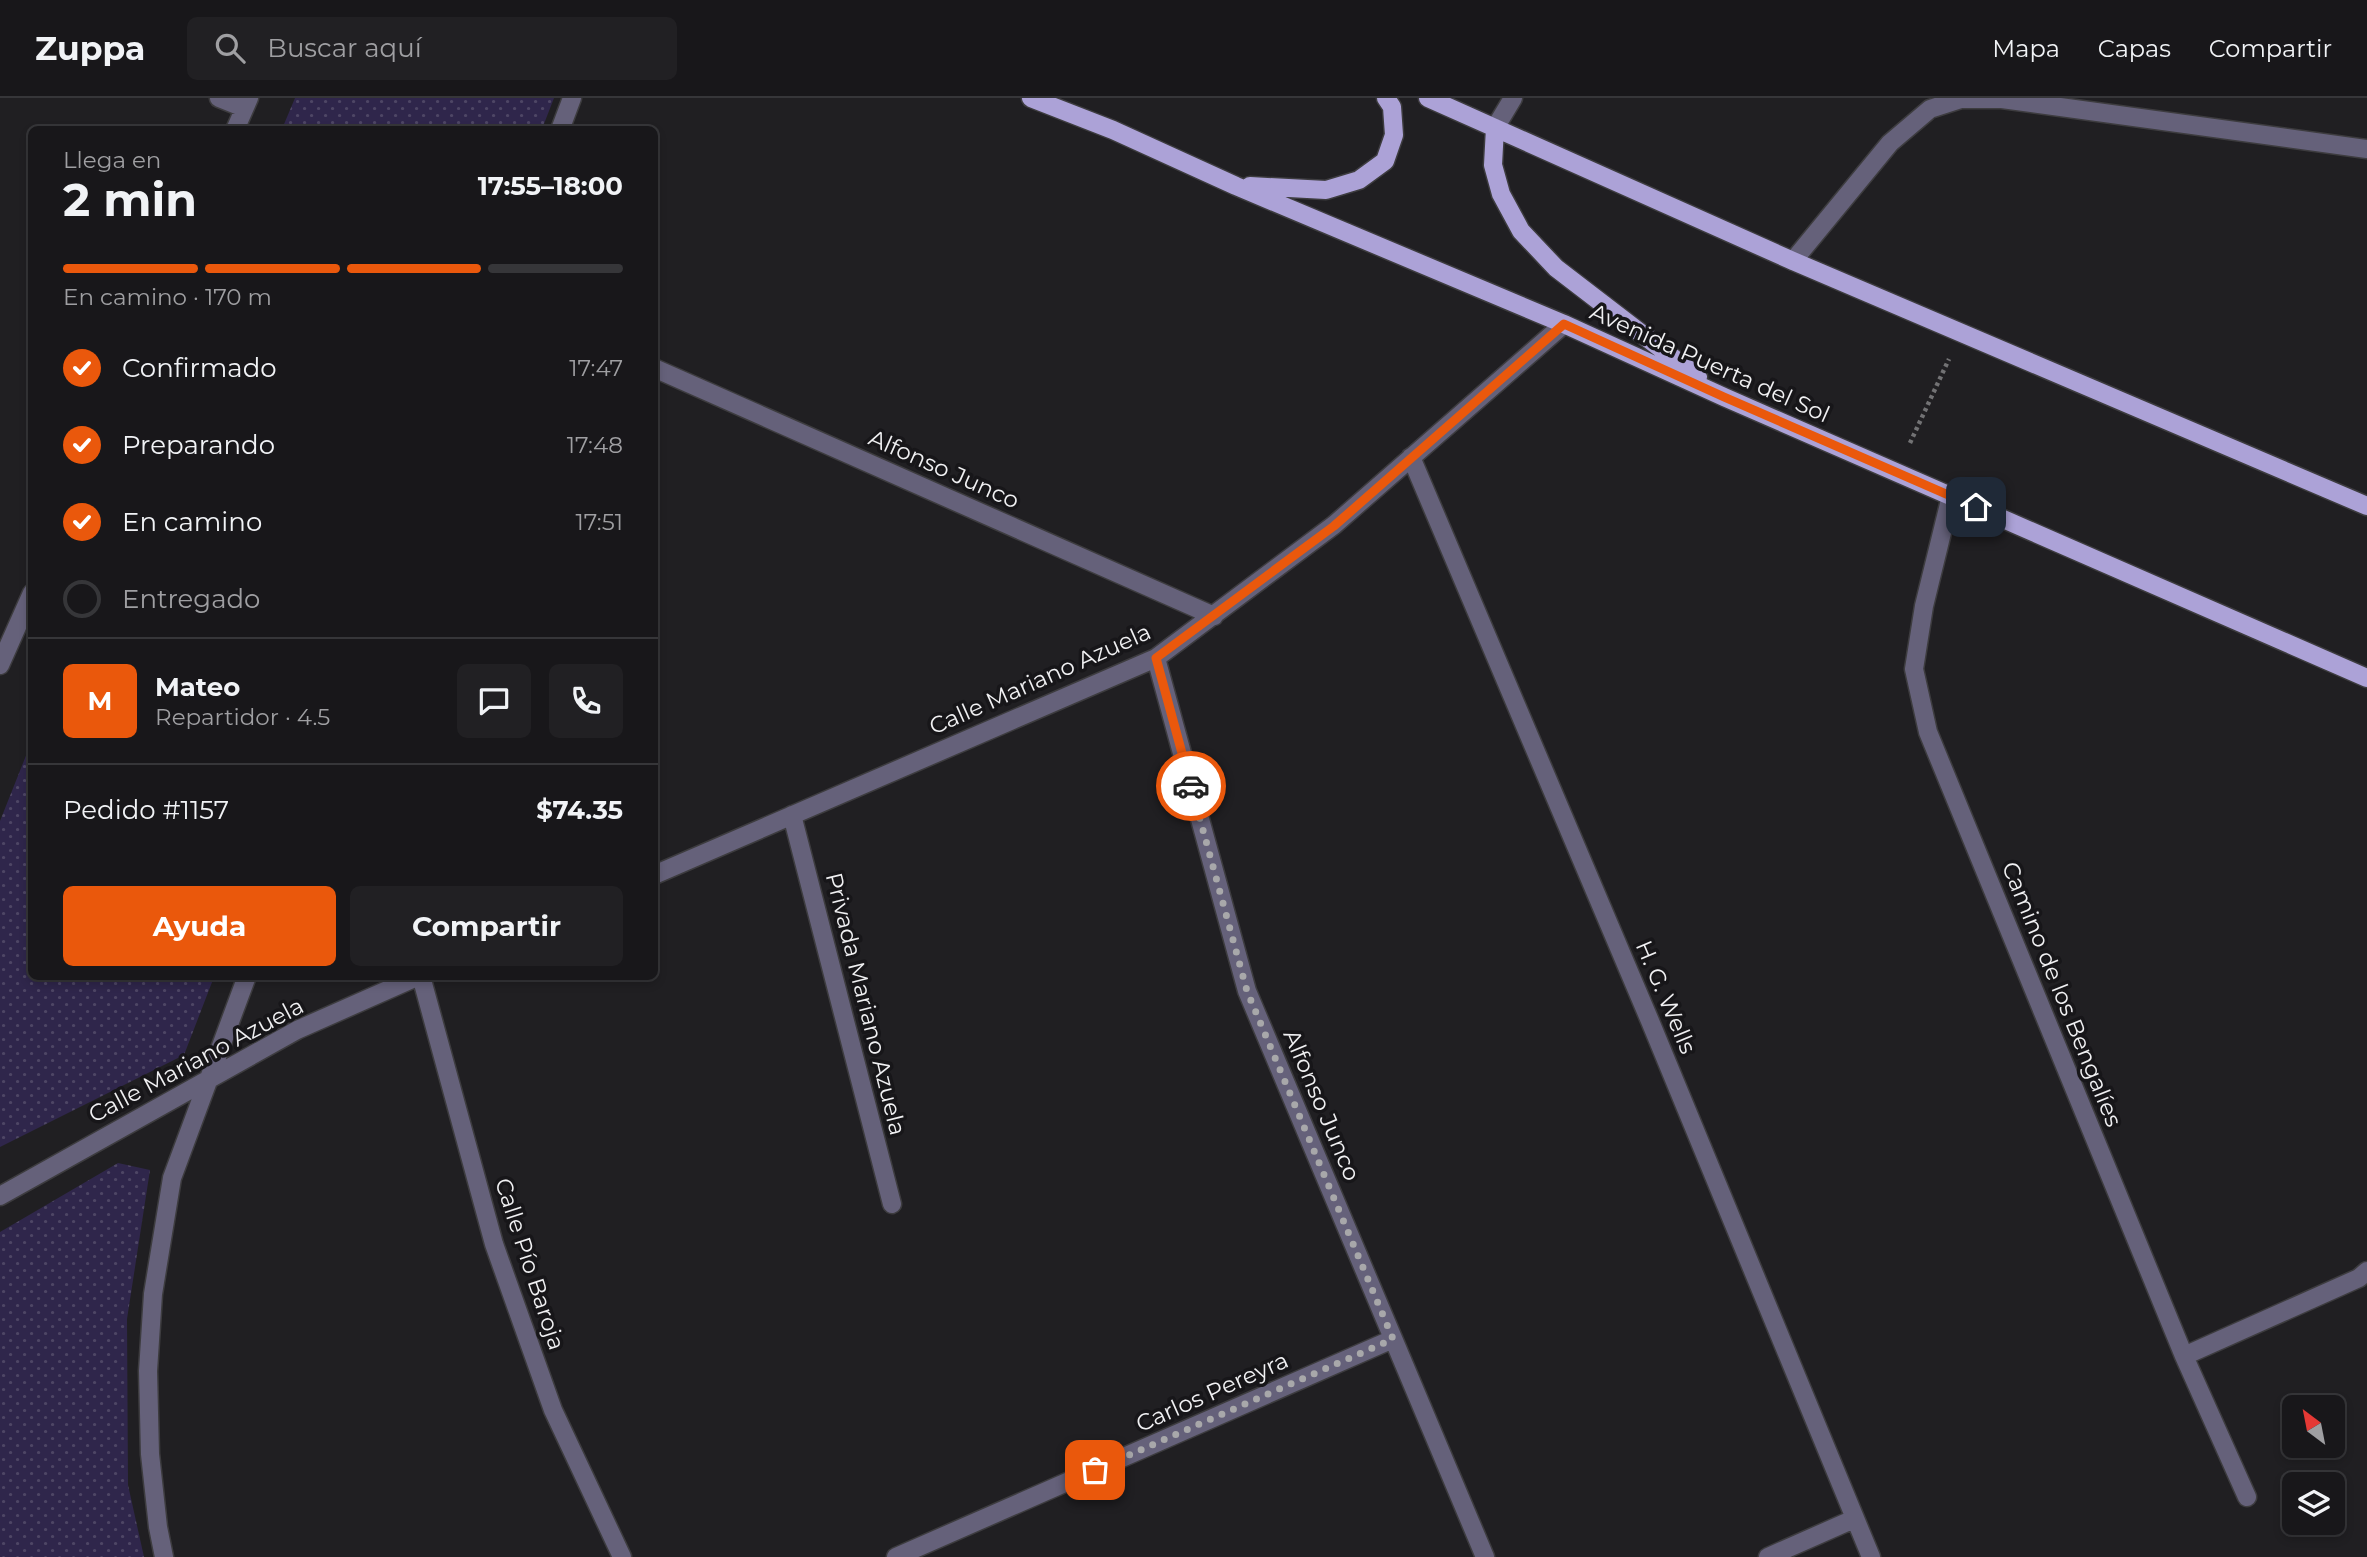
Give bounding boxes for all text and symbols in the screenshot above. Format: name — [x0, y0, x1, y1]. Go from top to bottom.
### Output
search box — [187, 17, 677, 80]
text: Zuppa — [35, 28, 145, 68]
icon: search — [211, 29, 249, 67]
text: Buscar aquí — [267, 32, 422, 64]
text: Mapa — [1992, 34, 2060, 63]
text: Capas — [2098, 34, 2171, 63]
text: Compartir — [2209, 34, 2332, 63]
text: Llega en — [63, 146, 161, 174]
text: 17:55–18:00 — [478, 170, 623, 202]
text: 2 min — [63, 171, 197, 228]
text: En camino · 170 m — [63, 283, 272, 311]
street label: Avenida Puerta del Sol — [1586, 297, 1834, 429]
icon: check — [63, 349, 101, 387]
text: Confirmado — [122, 352, 277, 384]
text: 17:47 — [569, 354, 623, 382]
street label: Alfonso Junco — [864, 423, 1024, 515]
icon: check — [63, 426, 101, 464]
text: Preparando — [122, 429, 275, 461]
text: 17:48 — [567, 431, 623, 459]
pin — [1946, 477, 2006, 537]
icon: home — [1957, 488, 1995, 526]
icon: check — [63, 503, 101, 541]
text: En camino — [122, 506, 262, 538]
text: 17:51 — [575, 508, 623, 536]
text: Entregado — [122, 583, 260, 615]
street label: Calle Mariano Azuela — [925, 617, 1155, 741]
button: chat — [457, 664, 531, 738]
button: phone — [549, 664, 623, 738]
text: Mateo — [155, 671, 240, 703]
text: M — [88, 685, 112, 717]
text: Repartidor · 4.5 — [155, 703, 330, 731]
courier — [1156, 751, 1226, 821]
icon: car — [1172, 767, 1210, 805]
text: Pedido #1157 — [63, 794, 229, 826]
text: $74.35 — [536, 794, 623, 826]
street label: Camino de los Bengalíes — [1996, 857, 2128, 1131]
street label: Privada Mariano Azuela — [820, 870, 912, 1138]
button: Ayuda — [63, 886, 336, 966]
button: Compartir — [350, 886, 623, 966]
street label: H. G. Wells — [1630, 936, 1702, 1058]
street label: Calle Mariano Azuela — [84, 991, 308, 1129]
street label: Alfonso Junco — [1278, 1025, 1366, 1185]
street label: Calle Pío Baroja — [489, 1174, 571, 1354]
street label: Carlos Pereyra — [1132, 1346, 1292, 1438]
north arrow — [2282, 1395, 2345, 1458]
map controls — [2282, 1395, 2345, 1535]
pin — [1065, 1440, 1125, 1500]
icon: bag — [1076, 1451, 1114, 1489]
button: layers — [2282, 1472, 2345, 1535]

